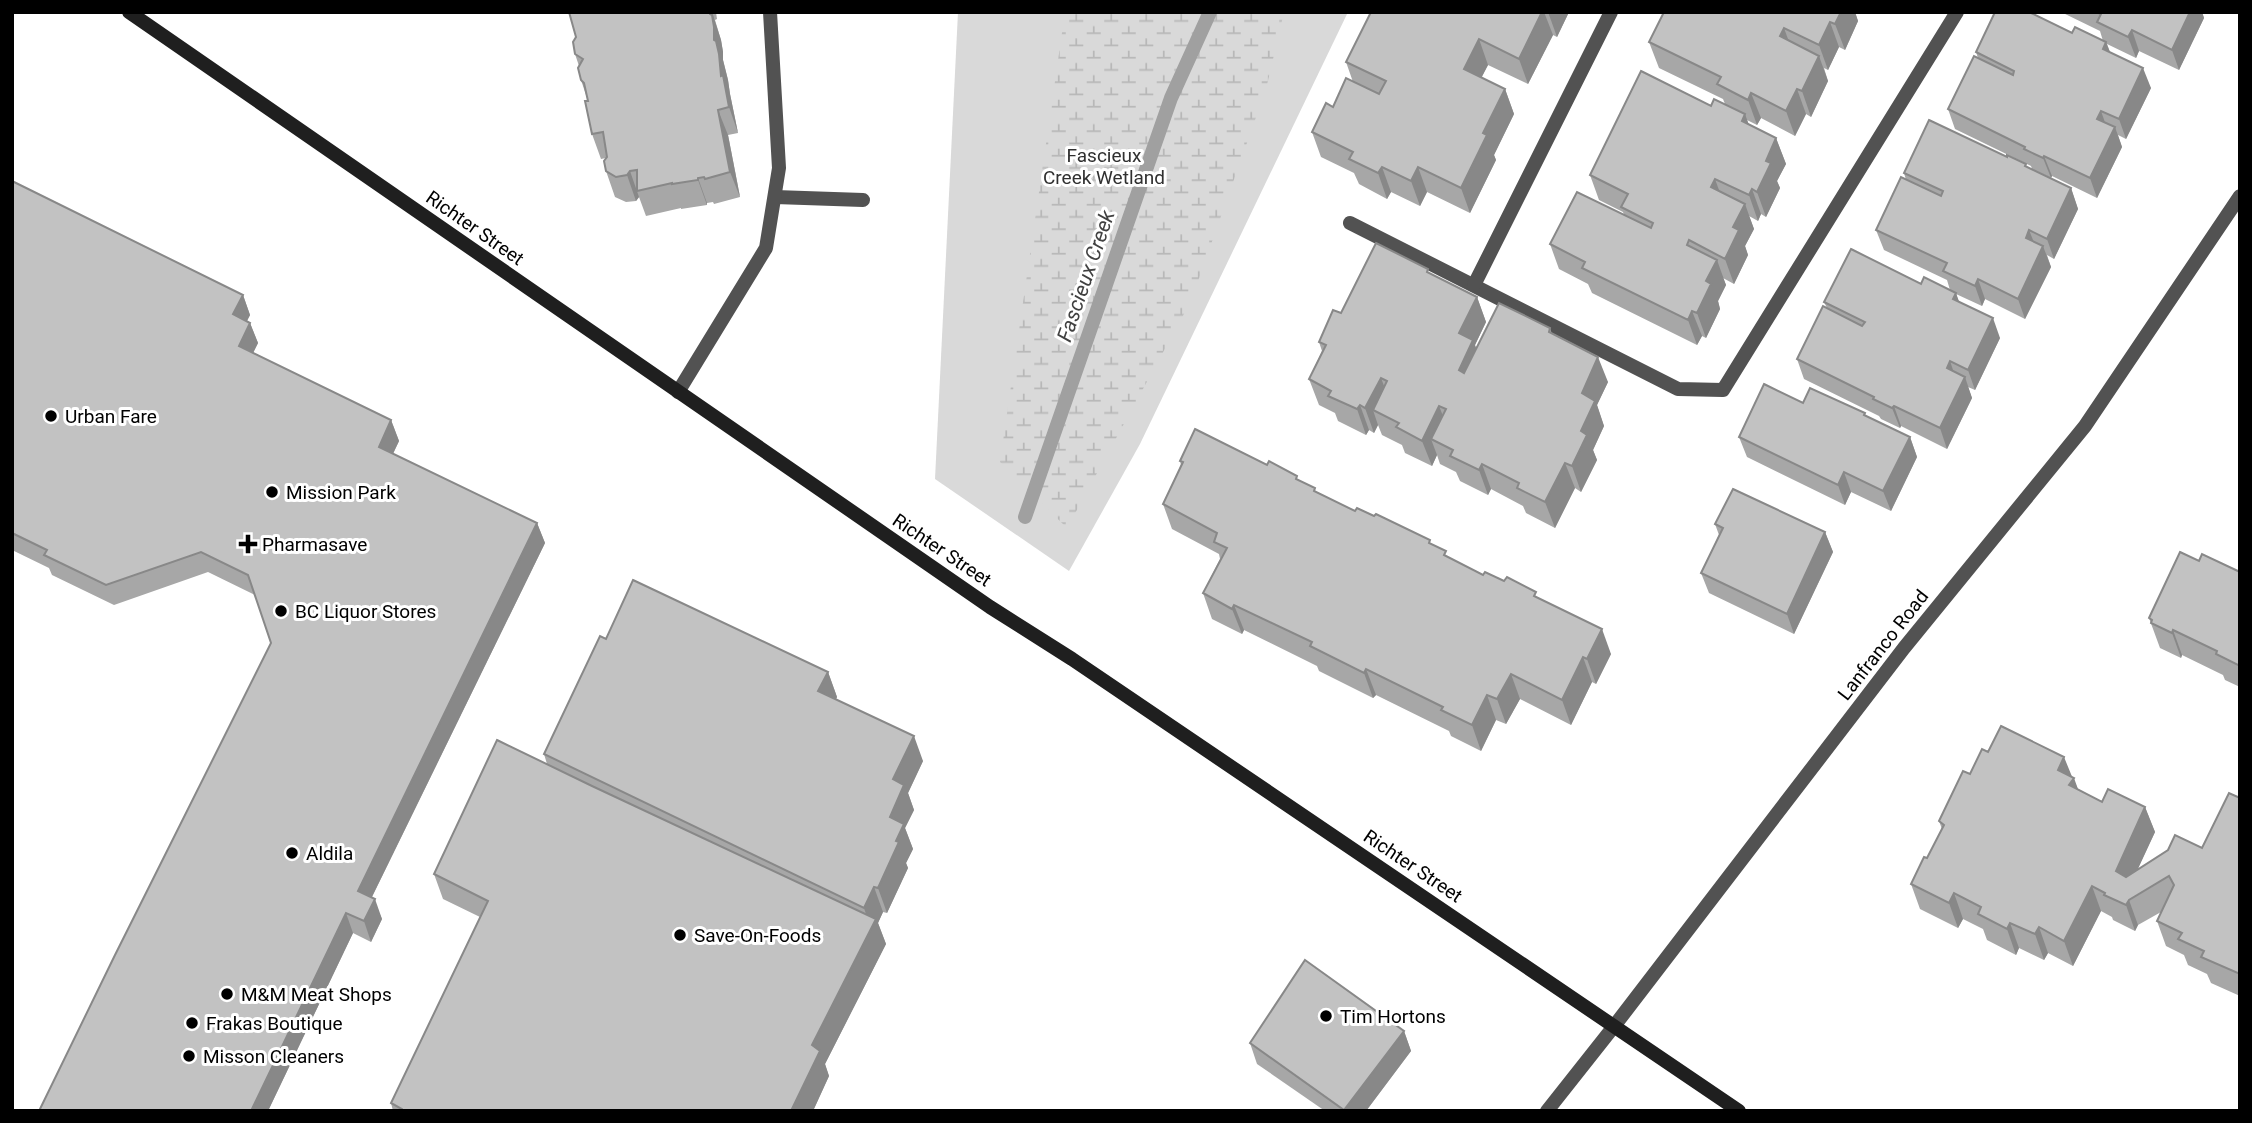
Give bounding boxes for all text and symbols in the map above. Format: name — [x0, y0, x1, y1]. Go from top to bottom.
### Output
park label: Fascieux Creek Wetland — [1043, 144, 1165, 189]
street label: Richter Street — [422, 186, 528, 270]
water label: Fascieux Creek — [1052, 207, 1120, 345]
place label: Urban Fare — [65, 405, 157, 428]
marker: Urban Fare — [43, 408, 59, 424]
place label: Mission Park — [286, 481, 396, 504]
marker: Mission Park — [264, 484, 280, 500]
street label: Richter Street — [888, 509, 996, 591]
place label: Pharmasave — [262, 533, 367, 556]
marker: Pharmasave — [240, 536, 256, 552]
street label: Lanfranco Road — [1833, 585, 1933, 705]
place label: BC Liquor Stores — [295, 600, 436, 623]
marker: BC Liquor Stores — [273, 603, 289, 619]
street label: Richter Street — [1359, 825, 1467, 907]
place label: Aldila — [306, 842, 353, 865]
marker: Aldila — [284, 845, 300, 861]
place label: Save-On-Foods — [694, 924, 821, 947]
marker: Save-On-Foods — [672, 927, 688, 943]
place label: M&M Meat Shops — [241, 983, 392, 1006]
marker: M&M Meat Shops — [219, 986, 235, 1002]
place label: Tim Hortons — [1340, 1005, 1446, 1028]
marker: Tim Hortons — [1318, 1008, 1334, 1024]
place label: Frakas Boutique — [206, 1012, 342, 1035]
marker: Frakas Boutique — [184, 1015, 200, 1031]
place label: Misson Cleaners — [203, 1045, 344, 1068]
marker: Misson Cleaners — [181, 1048, 197, 1064]

